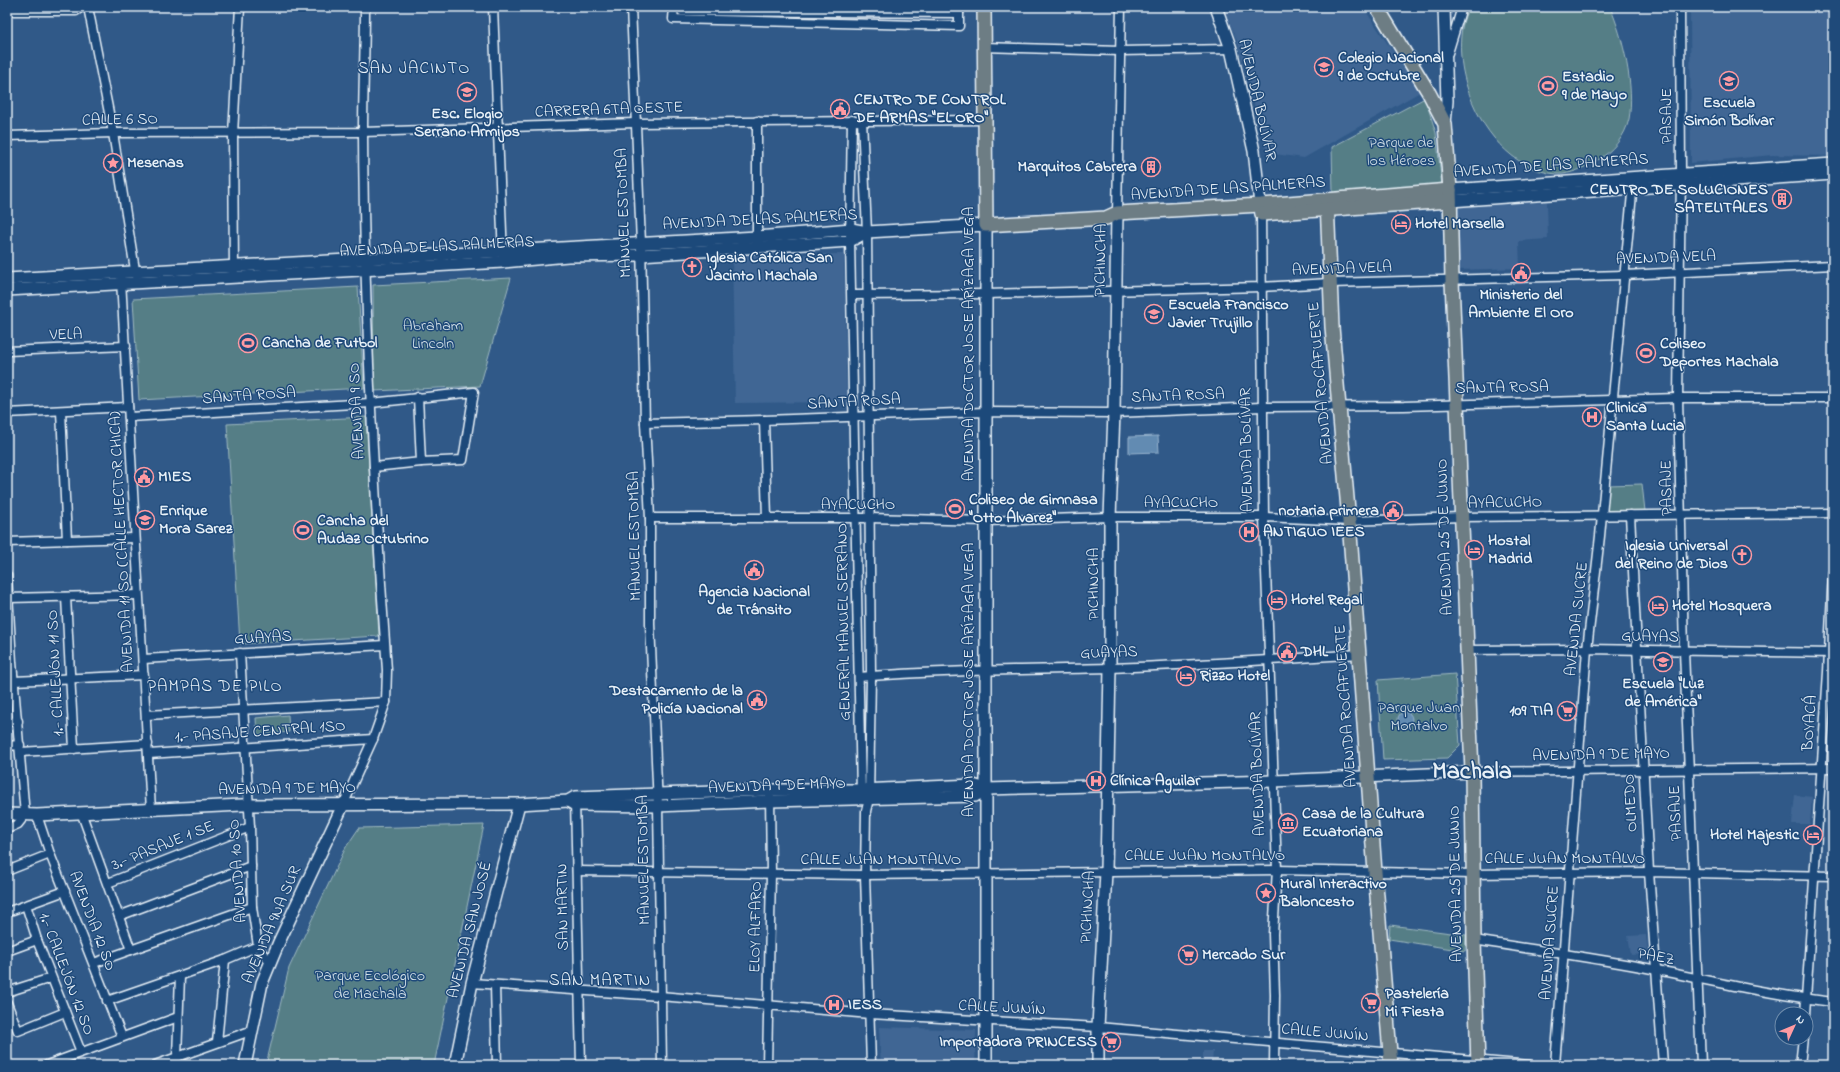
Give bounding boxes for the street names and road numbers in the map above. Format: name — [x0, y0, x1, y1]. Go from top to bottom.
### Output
street label: AVENIDA BOLÍVAR — [1231, 37, 1283, 163]
street label: PASAJE — [1655, 88, 1679, 144]
street label: CARRERA 6TA OESTE — [535, 95, 683, 125]
street label: CALLE 6 SO — [82, 107, 158, 133]
street label: MANUEL ESTOMBA — [610, 147, 638, 278]
street label: AVENIDA DE LAS PALMERAS — [1453, 147, 1649, 185]
street label: AVENIDA DE LAS PALMERAS — [1130, 170, 1326, 208]
street label: AVENIDA DE LAS PALMERAS — [662, 203, 858, 237]
street label: AVENIDA DOCTOR JOSE ARÍZAGA VEGA — [957, 207, 981, 481]
street label: PICHINCHA — [1088, 223, 1114, 297]
street label: AVENIDA DE LAS PALMERAS — [339, 230, 535, 264]
street label: AVENIDA VELA — [1615, 244, 1717, 272]
street label: AVENIDA VELA — [1291, 255, 1393, 283]
street label: AVENIDA ROCAFUERTE — [1302, 301, 1340, 465]
street label: VELA — [48, 322, 83, 348]
street label: AVENIDA 9 SO — [342, 362, 372, 460]
street label: SANTA ROSA — [1455, 375, 1549, 401]
street label: SANTA ROSA — [201, 381, 297, 411]
street label: SANTA ROSA — [1131, 382, 1225, 410]
street label: AVENIDA BOLÍVAR — [1234, 387, 1260, 512]
street label: SANTA ROSA — [807, 388, 902, 416]
street label: AVENIDA 11 SO (CALLE HECTOR CHICA) — [103, 410, 141, 673]
street label: AVENIDA 25 DE JUNIO — [1430, 458, 1460, 616]
street label: PASAJE — [1655, 460, 1679, 516]
street label: MANUEL ESTOMBA — [622, 471, 648, 601]
street label: AYACUCHO — [1468, 490, 1542, 516]
street label: AYACUCHO — [1144, 491, 1218, 515]
street label: AYACUCHO — [821, 493, 895, 517]
street label: GENERAL MANUEL SERRANO — [830, 523, 858, 721]
street label: AVENIDA DOCTOR JOSE ARÍZAGA VEGA — [957, 543, 981, 817]
street label: PICHINCHA — [1082, 548, 1106, 620]
street label: AVENIDA SUCRE — [1559, 561, 1595, 677]
street label: 1.- CALLEJÓN 11 SO — [41, 609, 71, 737]
street label: AVENIDA ROCAFUERTE — [1328, 624, 1364, 788]
street label: GUAYAS — [234, 625, 292, 651]
street label: GUAYAS — [1621, 625, 1679, 649]
street label: GUAYAS — [1080, 640, 1138, 666]
street label: BOYACÁ — [1796, 694, 1824, 753]
street label: AVENIDA BOLÍVAR — [1244, 711, 1272, 837]
street label: 1.- PASAJE CENTRAL 1SO — [174, 714, 346, 750]
street label: AVENIDA 9 DE MAYO — [1532, 742, 1670, 768]
street label: AVENIDA 9 DE MAYO — [708, 772, 846, 800]
street label: OLMEDO — [1617, 773, 1645, 833]
street label: AVENIDA 9 DE MAYO — [218, 776, 356, 802]
street label: PASAJE — [1663, 785, 1689, 841]
street label: MANUEL ESTOMBA — [631, 795, 657, 925]
street label: AVENIDA 25 DE JUNIO — [1443, 805, 1469, 963]
street label: 3.- PASAJE 1 SE — [108, 815, 218, 877]
street label: AVENIDA 10 SO — [222, 818, 254, 924]
street label: CALLE JUAN MONTALVO — [1125, 844, 1285, 868]
street label: CALLE JUAN MONTALVO — [1485, 847, 1645, 871]
street label: CALLE JUAN MONTALVO — [801, 848, 961, 872]
street label: AVENIDA SAN JOSÉ — [441, 859, 499, 1001]
street label: AVENIDA 9NA SUR — [236, 862, 308, 988]
street label: SAN MARTIN — [550, 863, 576, 951]
street label: AVENDIA 12 SO — [62, 868, 122, 974]
street label: PICHINCHA — [1074, 870, 1102, 944]
street label: ELOY ALFARO — [743, 881, 769, 973]
street label: AVENIDA SUCRE — [1534, 885, 1566, 1001]
street label: 1.- CALLEJÓN 12 SO — [32, 909, 100, 1039]
street label: PÁEZ — [1636, 942, 1676, 972]
street label: CALLE JUNÍN — [958, 994, 1046, 1022]
street label: CALLE JUNÍN — [1280, 1017, 1370, 1049]

